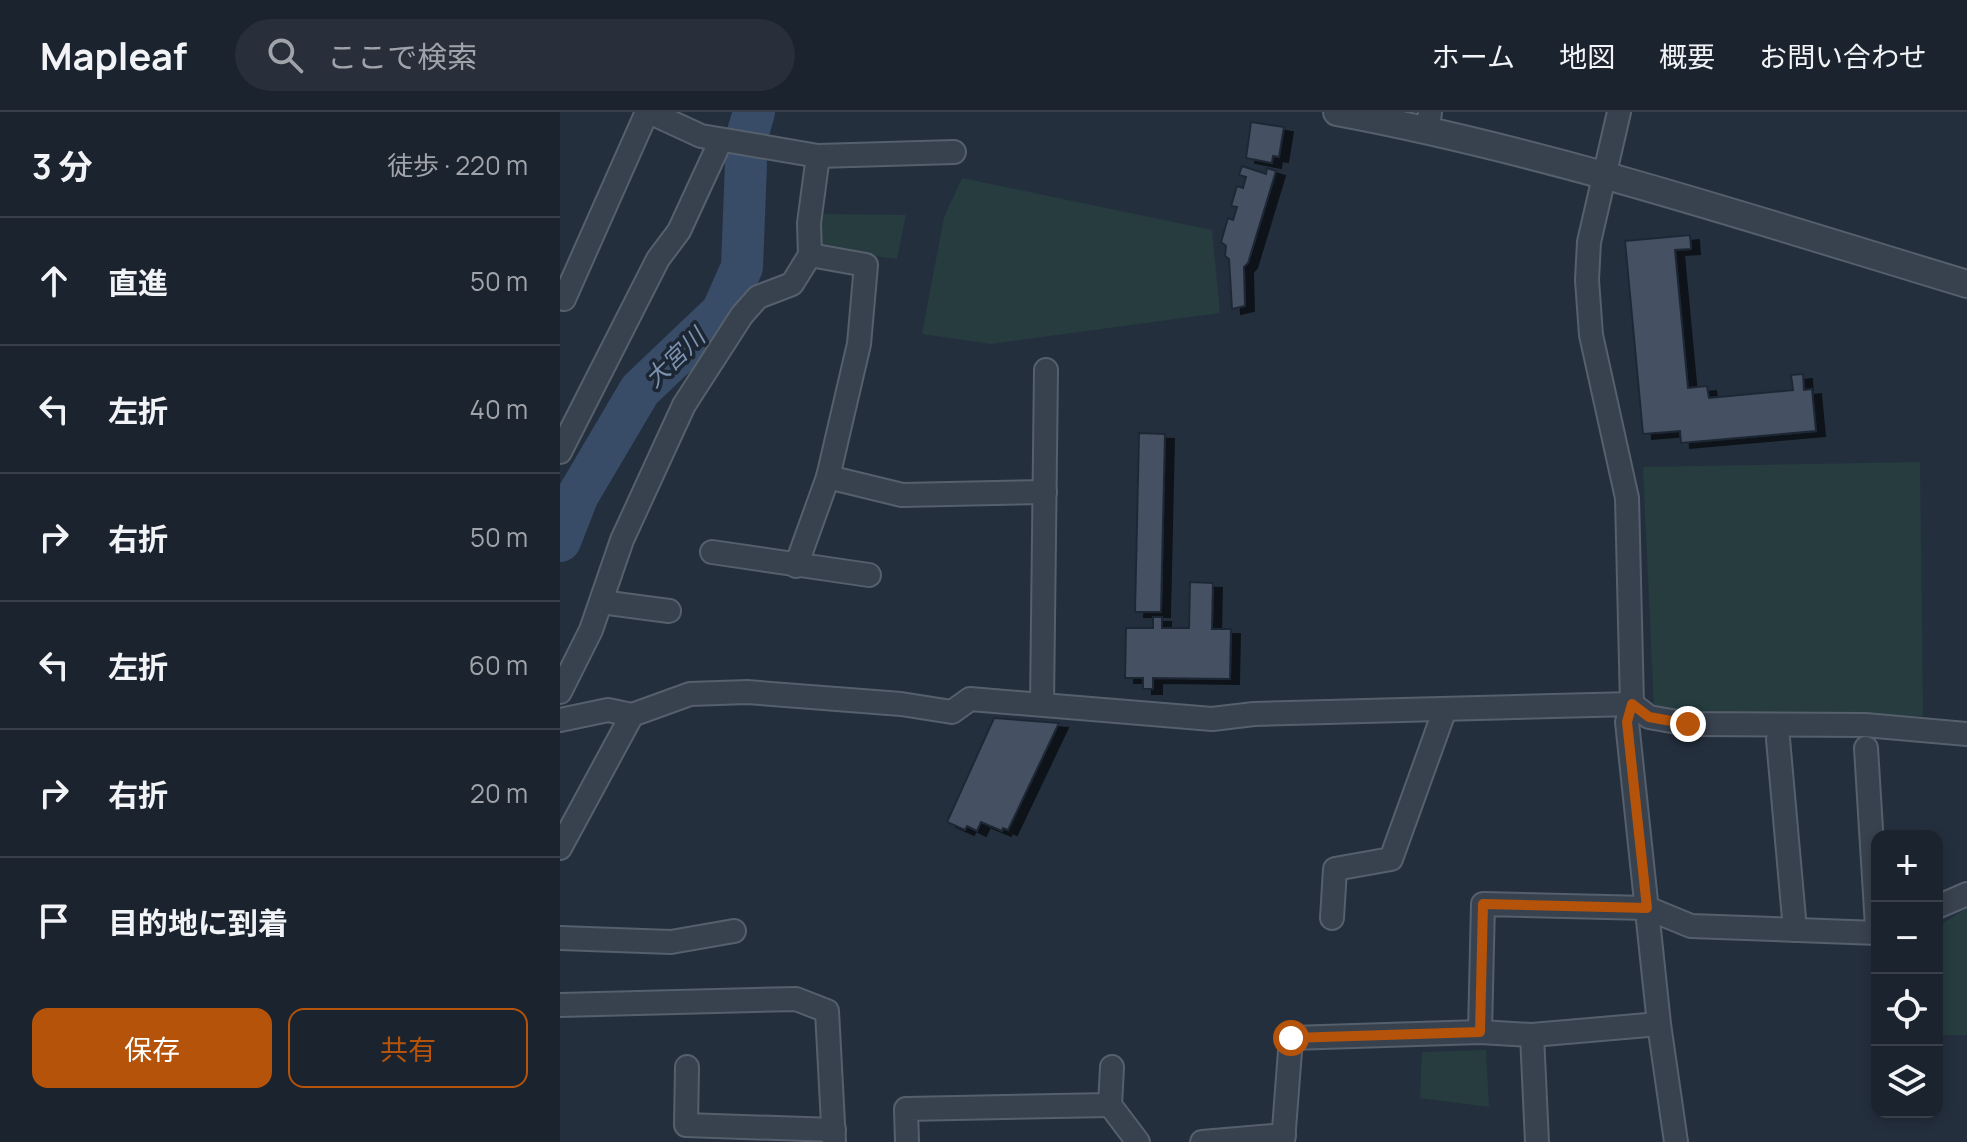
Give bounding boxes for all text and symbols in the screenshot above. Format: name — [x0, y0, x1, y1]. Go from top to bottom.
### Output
search box — [235, 19, 795, 91]
text: Mapleaf — [40, 29, 187, 81]
icon: search — [263, 33, 307, 77]
text: ここで検索 — [327, 36, 477, 77]
text: ホーム — [1432, 37, 1515, 75]
text: 地図 — [1559, 37, 1615, 75]
text: 概要 — [1659, 37, 1715, 75]
text: お問い合わせ — [1759, 37, 1927, 75]
text: 3 分 — [32, 143, 93, 189]
text: 徒歩 · 220 m — [387, 147, 528, 183]
icon: ahead — [32, 259, 76, 303]
text: 直進 — [108, 262, 168, 303]
text: 50 m — [470, 263, 528, 299]
water label: 大宮川 — [637, 318, 714, 394]
icon: left — [32, 387, 76, 431]
text: 左折 — [108, 390, 168, 431]
text: 40 m — [470, 391, 528, 427]
icon: right — [32, 515, 76, 559]
text: 右折 — [108, 518, 168, 559]
text: 50 m — [470, 519, 528, 555]
icon: left — [32, 643, 76, 687]
text: 左折 — [108, 646, 168, 687]
text: 60 m — [469, 647, 528, 683]
route end — [1670, 706, 1706, 742]
icon: right — [32, 771, 76, 815]
text: 右折 — [108, 774, 168, 815]
text: 20 m — [470, 775, 528, 811]
map controls — [1871, 830, 1943, 1118]
button: + — [1871, 830, 1943, 902]
icon: arrive — [32, 899, 76, 943]
text: 目的地に到着 — [108, 902, 288, 943]
button: − — [1871, 902, 1943, 974]
button: locate — [1871, 974, 1943, 1046]
button: 保存 — [32, 1008, 272, 1088]
button: 共有 — [288, 1008, 528, 1088]
route start — [1273, 1020, 1309, 1056]
button: layers — [1871, 1046, 1943, 1118]

